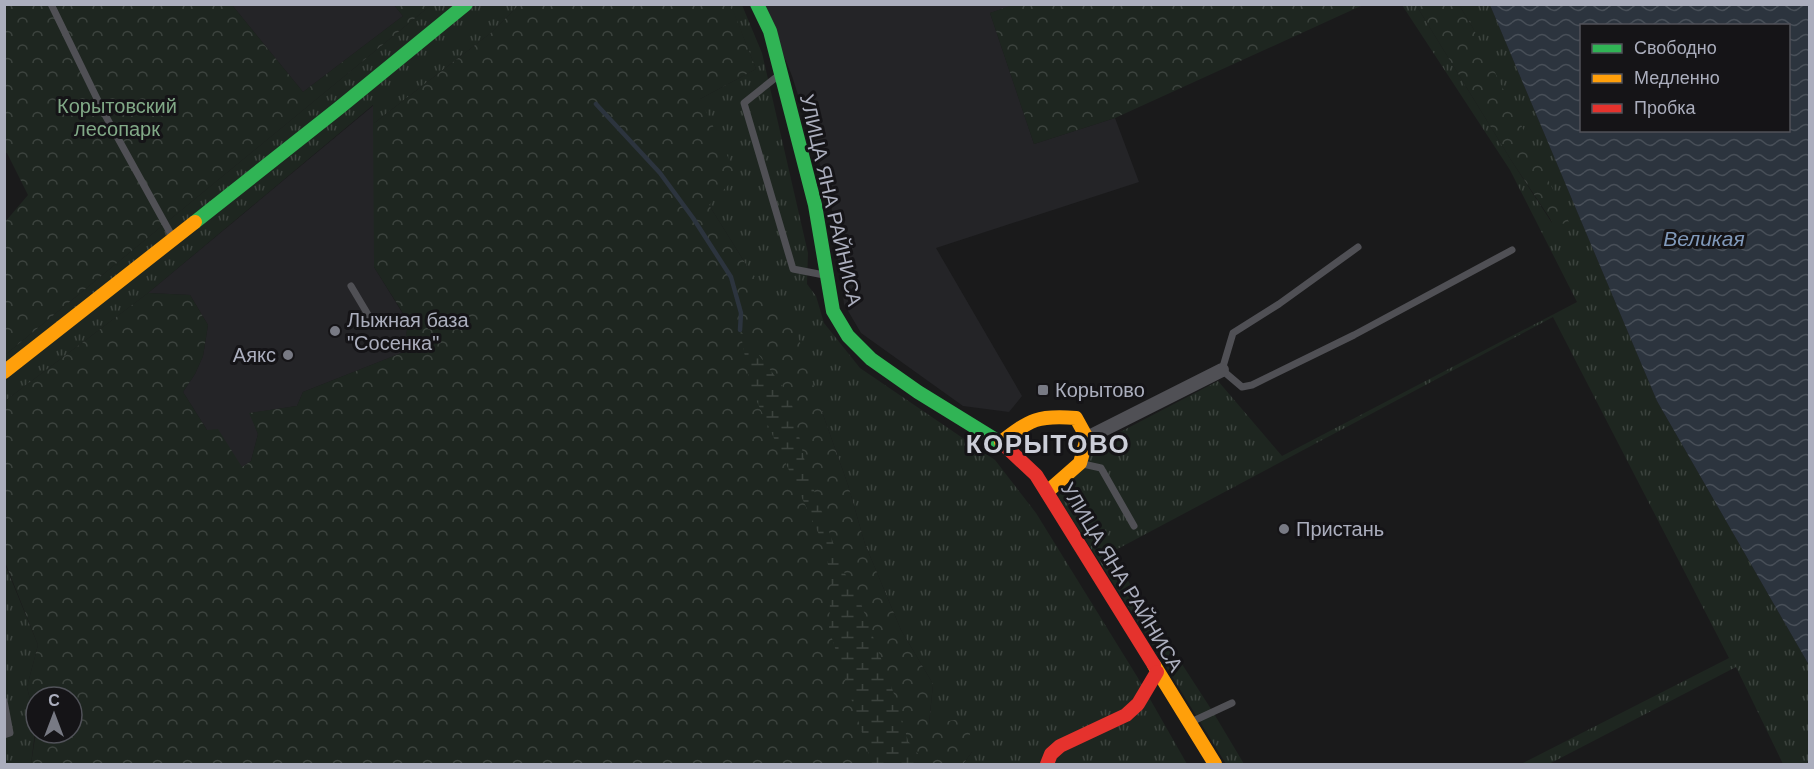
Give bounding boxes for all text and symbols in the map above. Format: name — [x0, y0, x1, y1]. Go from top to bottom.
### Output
legend — [1580, 24, 1790, 132]
text: Свободно — [1634, 38, 1717, 58]
text: Медленно — [1634, 68, 1720, 88]
street label: УЛИЦА ЯНА РАЙНИСА — [796, 92, 867, 309]
park label: Корытовский лесопарк — [57, 95, 177, 140]
text: Пробка — [1634, 98, 1697, 118]
water label: Великая — [1663, 227, 1745, 250]
place label: Лыжная база "Сосенка" — [347, 309, 469, 354]
marker: Лыжная база "Сосенка" — [328, 324, 342, 338]
place label: Аякс — [233, 344, 276, 366]
marker: Аякс — [281, 348, 295, 362]
place label: Корытово — [1055, 379, 1145, 401]
marker: Корытово — [1036, 383, 1050, 397]
district label: КОРЫТОВО — [966, 429, 1130, 459]
street label: УЛИЦА ЯНА РАЙНИСА — [1057, 478, 1188, 676]
place label: Пристань — [1296, 518, 1384, 540]
marker: Пристань — [1277, 522, 1291, 536]
north arrow — [24, 685, 84, 745]
text: С — [48, 692, 60, 709]

